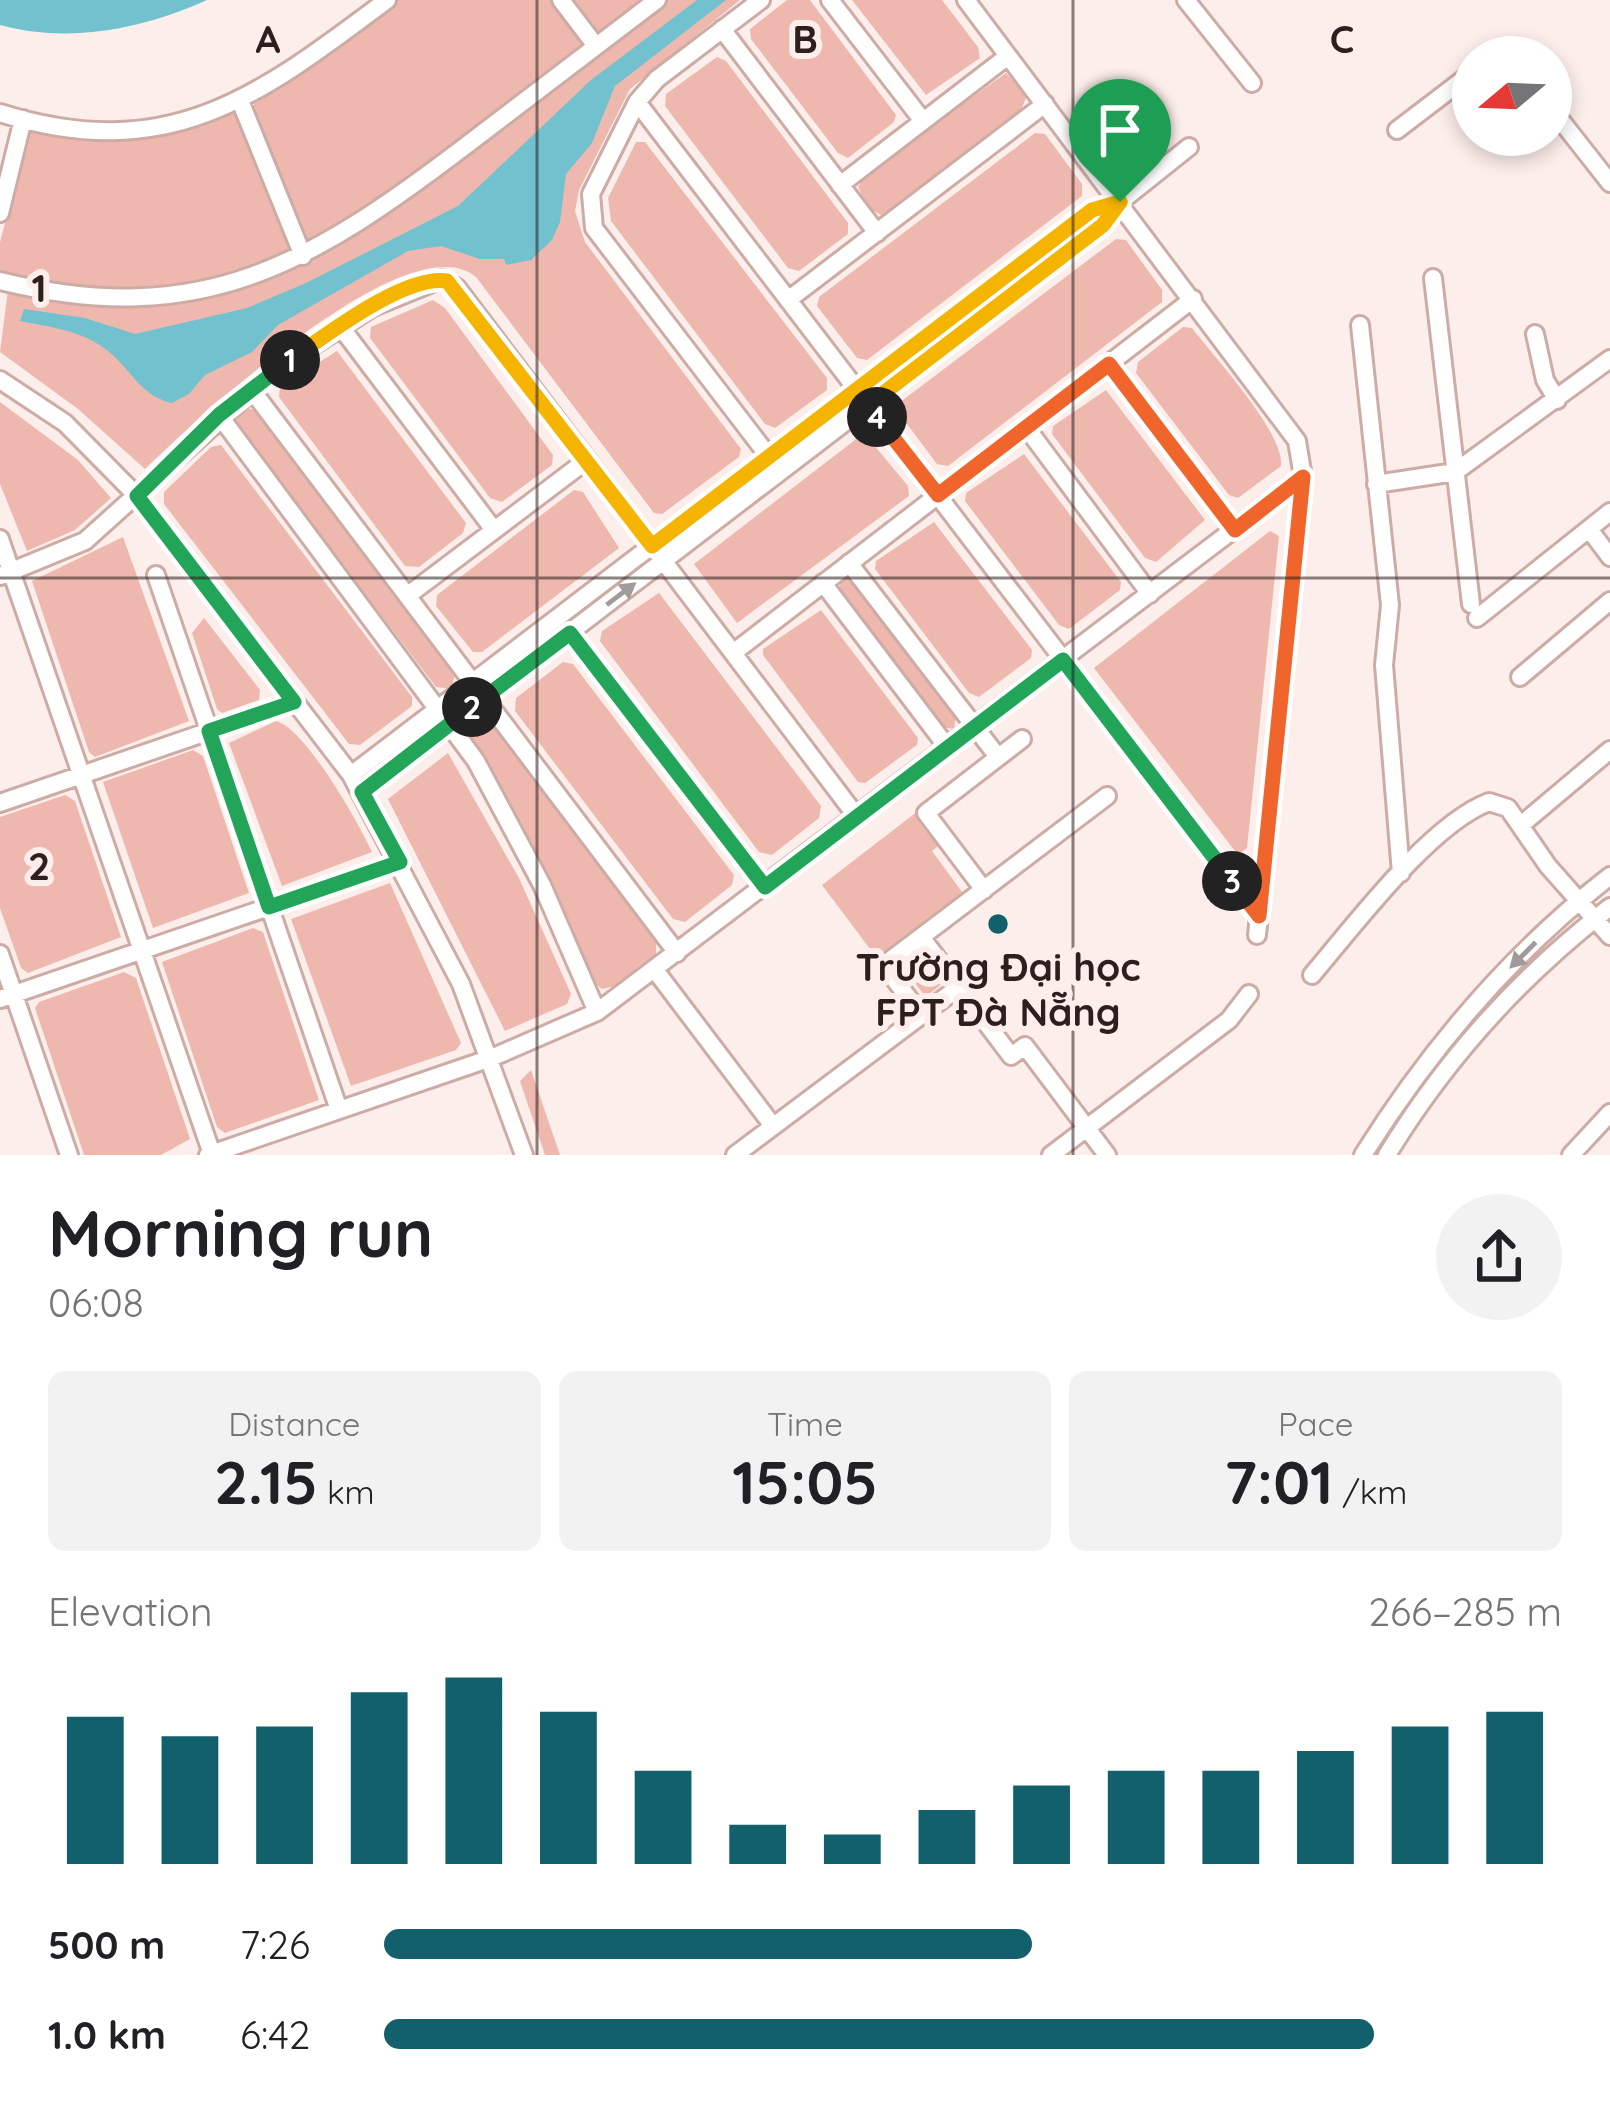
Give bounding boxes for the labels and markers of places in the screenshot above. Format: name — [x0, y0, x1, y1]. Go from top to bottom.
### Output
pin — [1069, 79, 1171, 202]
pin: 1 — [260, 330, 320, 390]
pin: 4 — [847, 387, 907, 447]
pin: 2 — [442, 677, 502, 737]
pin: 3 — [1202, 851, 1262, 911]
marker: Trường Đại học FPT Đà Nẵng — [985, 911, 1011, 937]
place label: Trường Đại học FPT Đà Nẵng — [855, 942, 1141, 1036]

